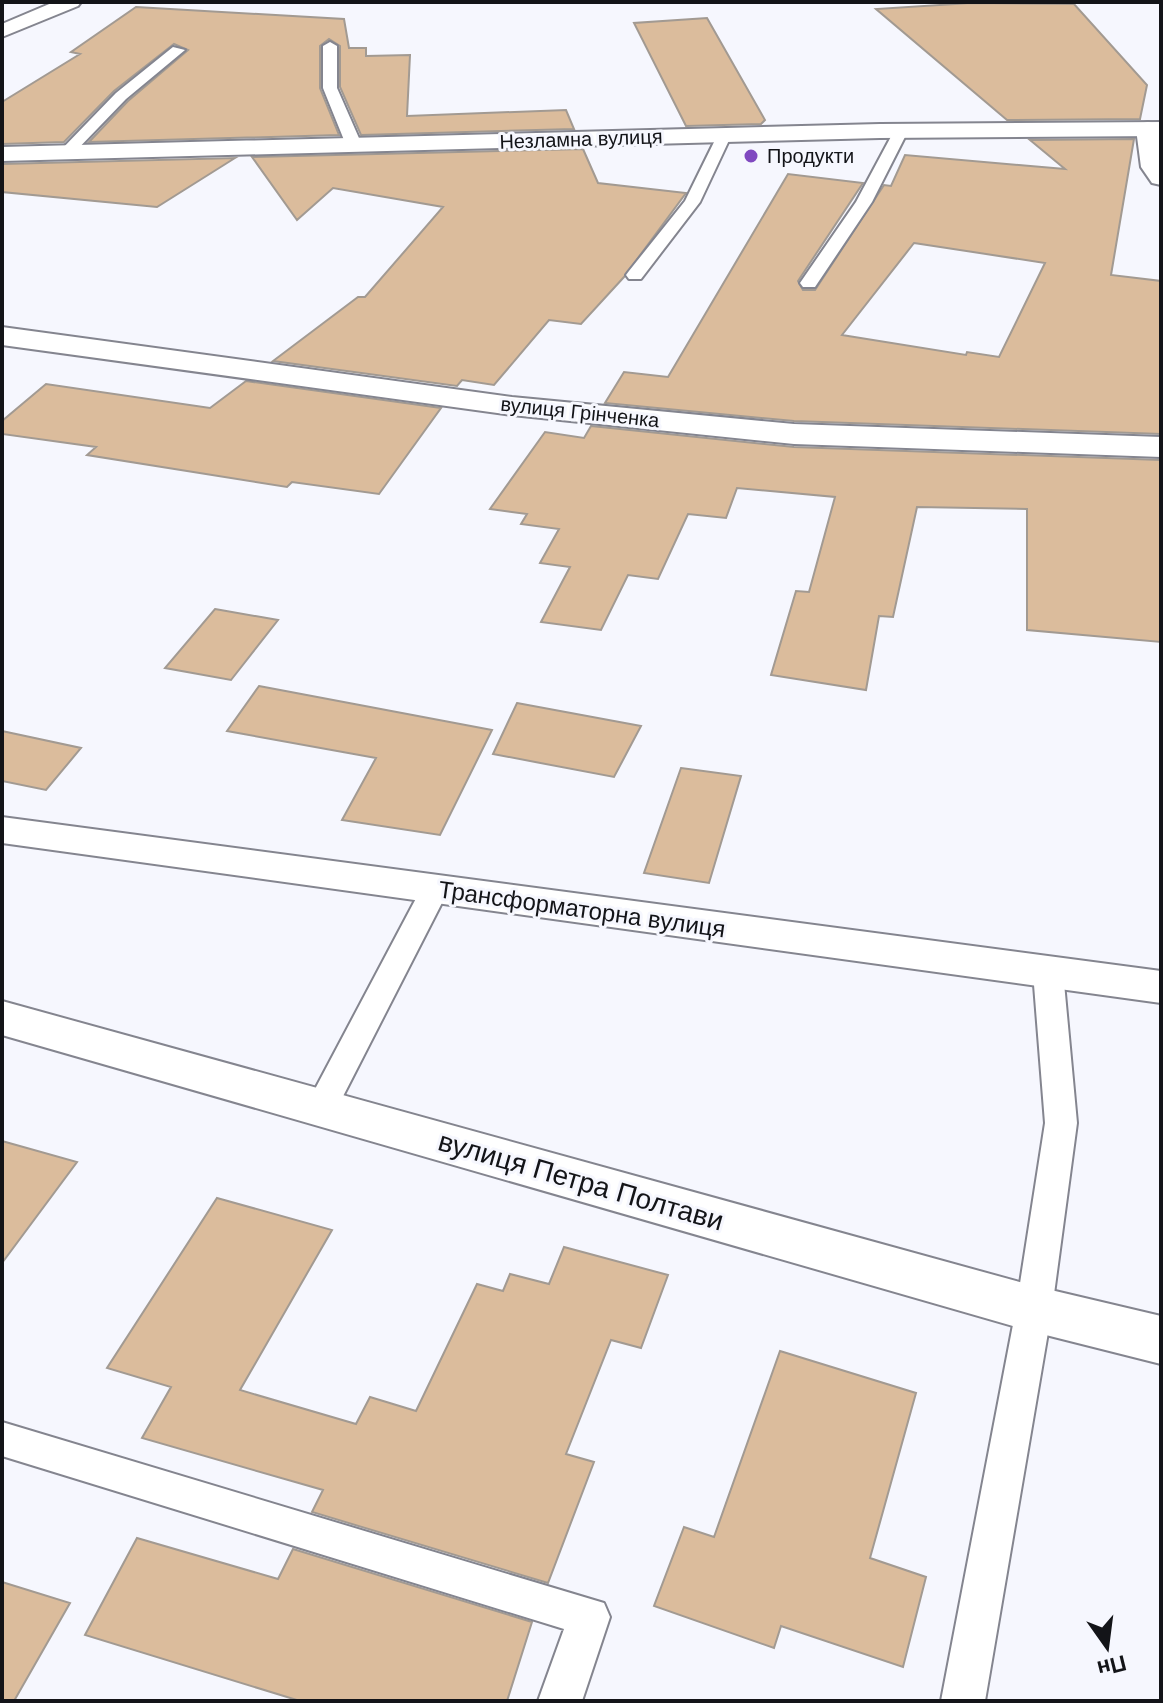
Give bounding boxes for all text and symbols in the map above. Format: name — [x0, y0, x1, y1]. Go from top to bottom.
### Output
street label: Незламна вулиця — [499, 125, 663, 153]
place label: Продукти — [767, 145, 854, 167]
marker: Продукти — [742, 147, 760, 165]
street label: вулиця Грінченка — [499, 393, 661, 431]
street label: Трансформаторна вулиця — [437, 875, 727, 943]
street label: вулиця Петра Полтави — [435, 1125, 727, 1237]
north arrow — [1067, 1607, 1147, 1687]
text: Пн — [1095, 1650, 1129, 1682]

